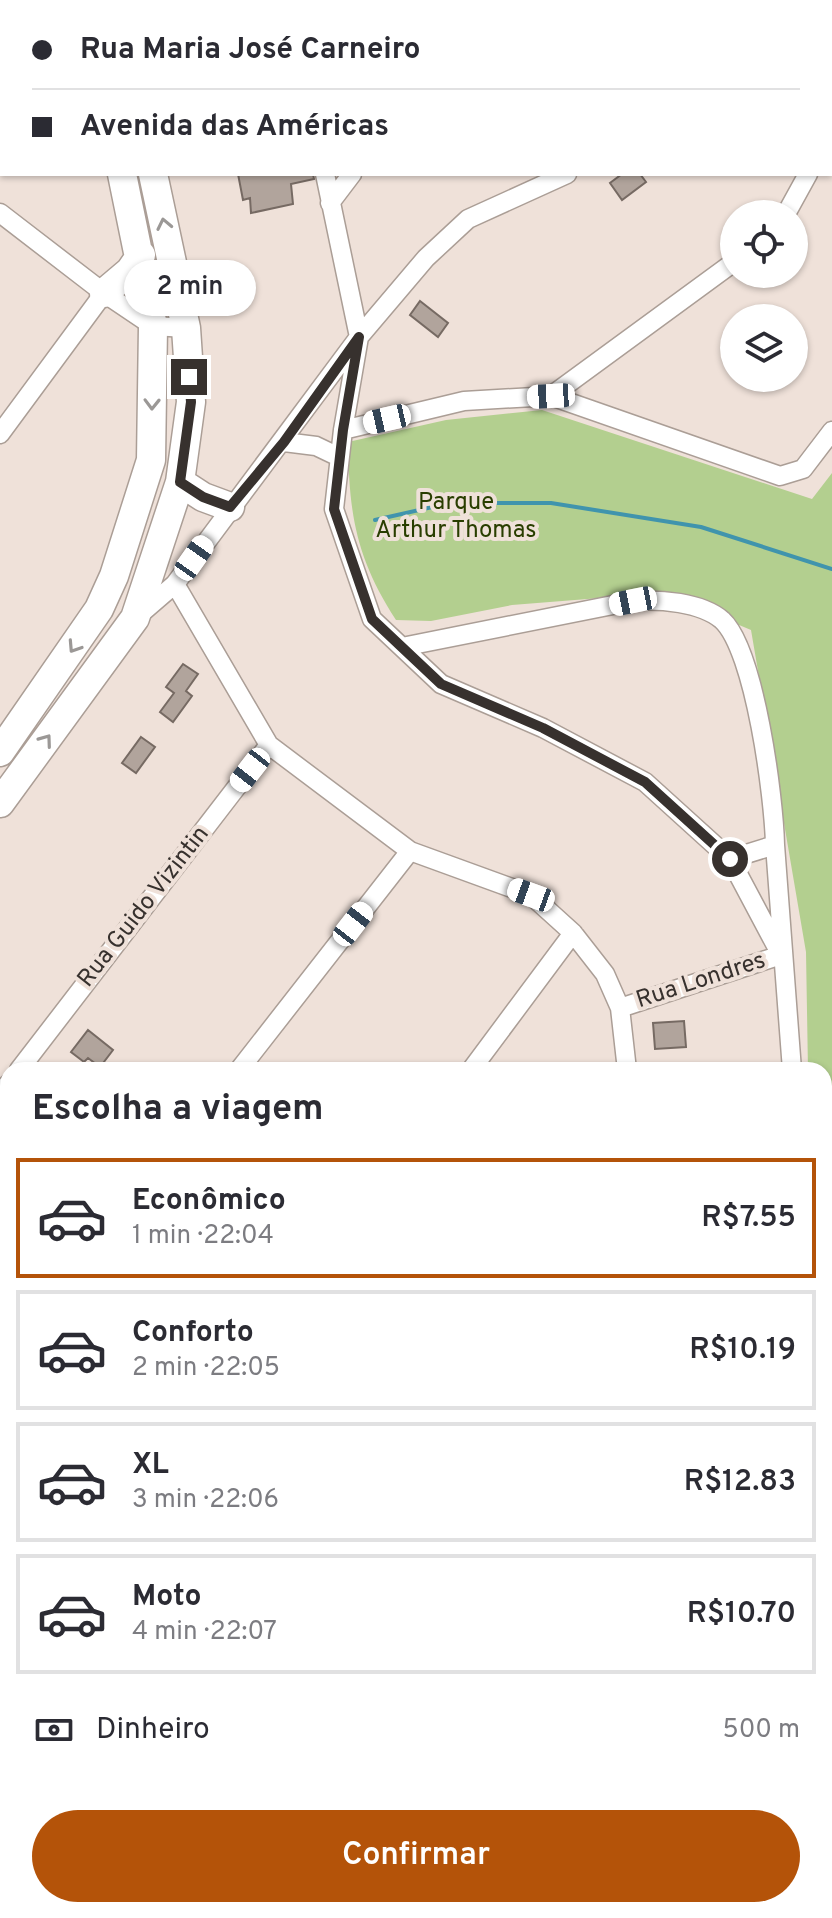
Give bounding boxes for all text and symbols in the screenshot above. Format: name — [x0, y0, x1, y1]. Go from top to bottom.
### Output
text: Rua Maria José Carneiro — [80, 32, 421, 69]
text: Avenida das Américas — [80, 109, 389, 146]
map controls — [720, 200, 808, 392]
button: locate — [720, 200, 808, 288]
one-way arrow — [156, 218, 173, 231]
callout: 2 min — [123, 261, 255, 317]
text: 2 min — [156, 271, 224, 304]
button: layers — [720, 304, 808, 392]
route end — [171, 359, 207, 395]
car — [526, 383, 576, 409]
one-way arrow — [143, 398, 161, 411]
car — [361, 402, 413, 436]
park label: Parque Arthur Thomas — [375, 488, 537, 546]
car — [170, 531, 218, 585]
car — [607, 585, 659, 617]
one-way arrow — [68, 638, 83, 653]
one-way arrow — [36, 734, 51, 749]
car — [226, 744, 274, 796]
street label: Rua Guido Vizintin — [72, 820, 216, 994]
route start — [712, 841, 748, 877]
car — [504, 876, 558, 914]
car — [329, 898, 377, 950]
street label: Rua Londres — [633, 946, 769, 1016]
text: Escolha a viagem — [32, 1087, 324, 1133]
icon: car — [36, 1182, 108, 1254]
text: Econômico — [132, 1183, 286, 1220]
text: R$7.55 — [701, 1200, 796, 1237]
text: 1 min · 22:04 — [132, 1220, 274, 1253]
icon: car — [36, 1314, 108, 1386]
text: Conforto — [132, 1315, 254, 1352]
text: R$10.19 — [689, 1332, 796, 1369]
text: 2 min · 22:05 — [132, 1352, 280, 1385]
icon: car — [36, 1446, 108, 1518]
text: XL — [132, 1447, 169, 1484]
text: R$12.83 — [684, 1464, 796, 1501]
text: 3 min · 22:06 — [132, 1484, 279, 1517]
icon: car — [36, 1578, 108, 1650]
text: Moto — [132, 1579, 202, 1616]
text: R$10.70 — [687, 1596, 796, 1633]
text: 4 min · 22:07 — [132, 1616, 277, 1649]
icon: cash — [32, 1708, 76, 1752]
text: Dinheiro — [96, 1712, 210, 1749]
text: 500 m — [723, 1714, 800, 1747]
button: Confirmar — [32, 1810, 800, 1902]

